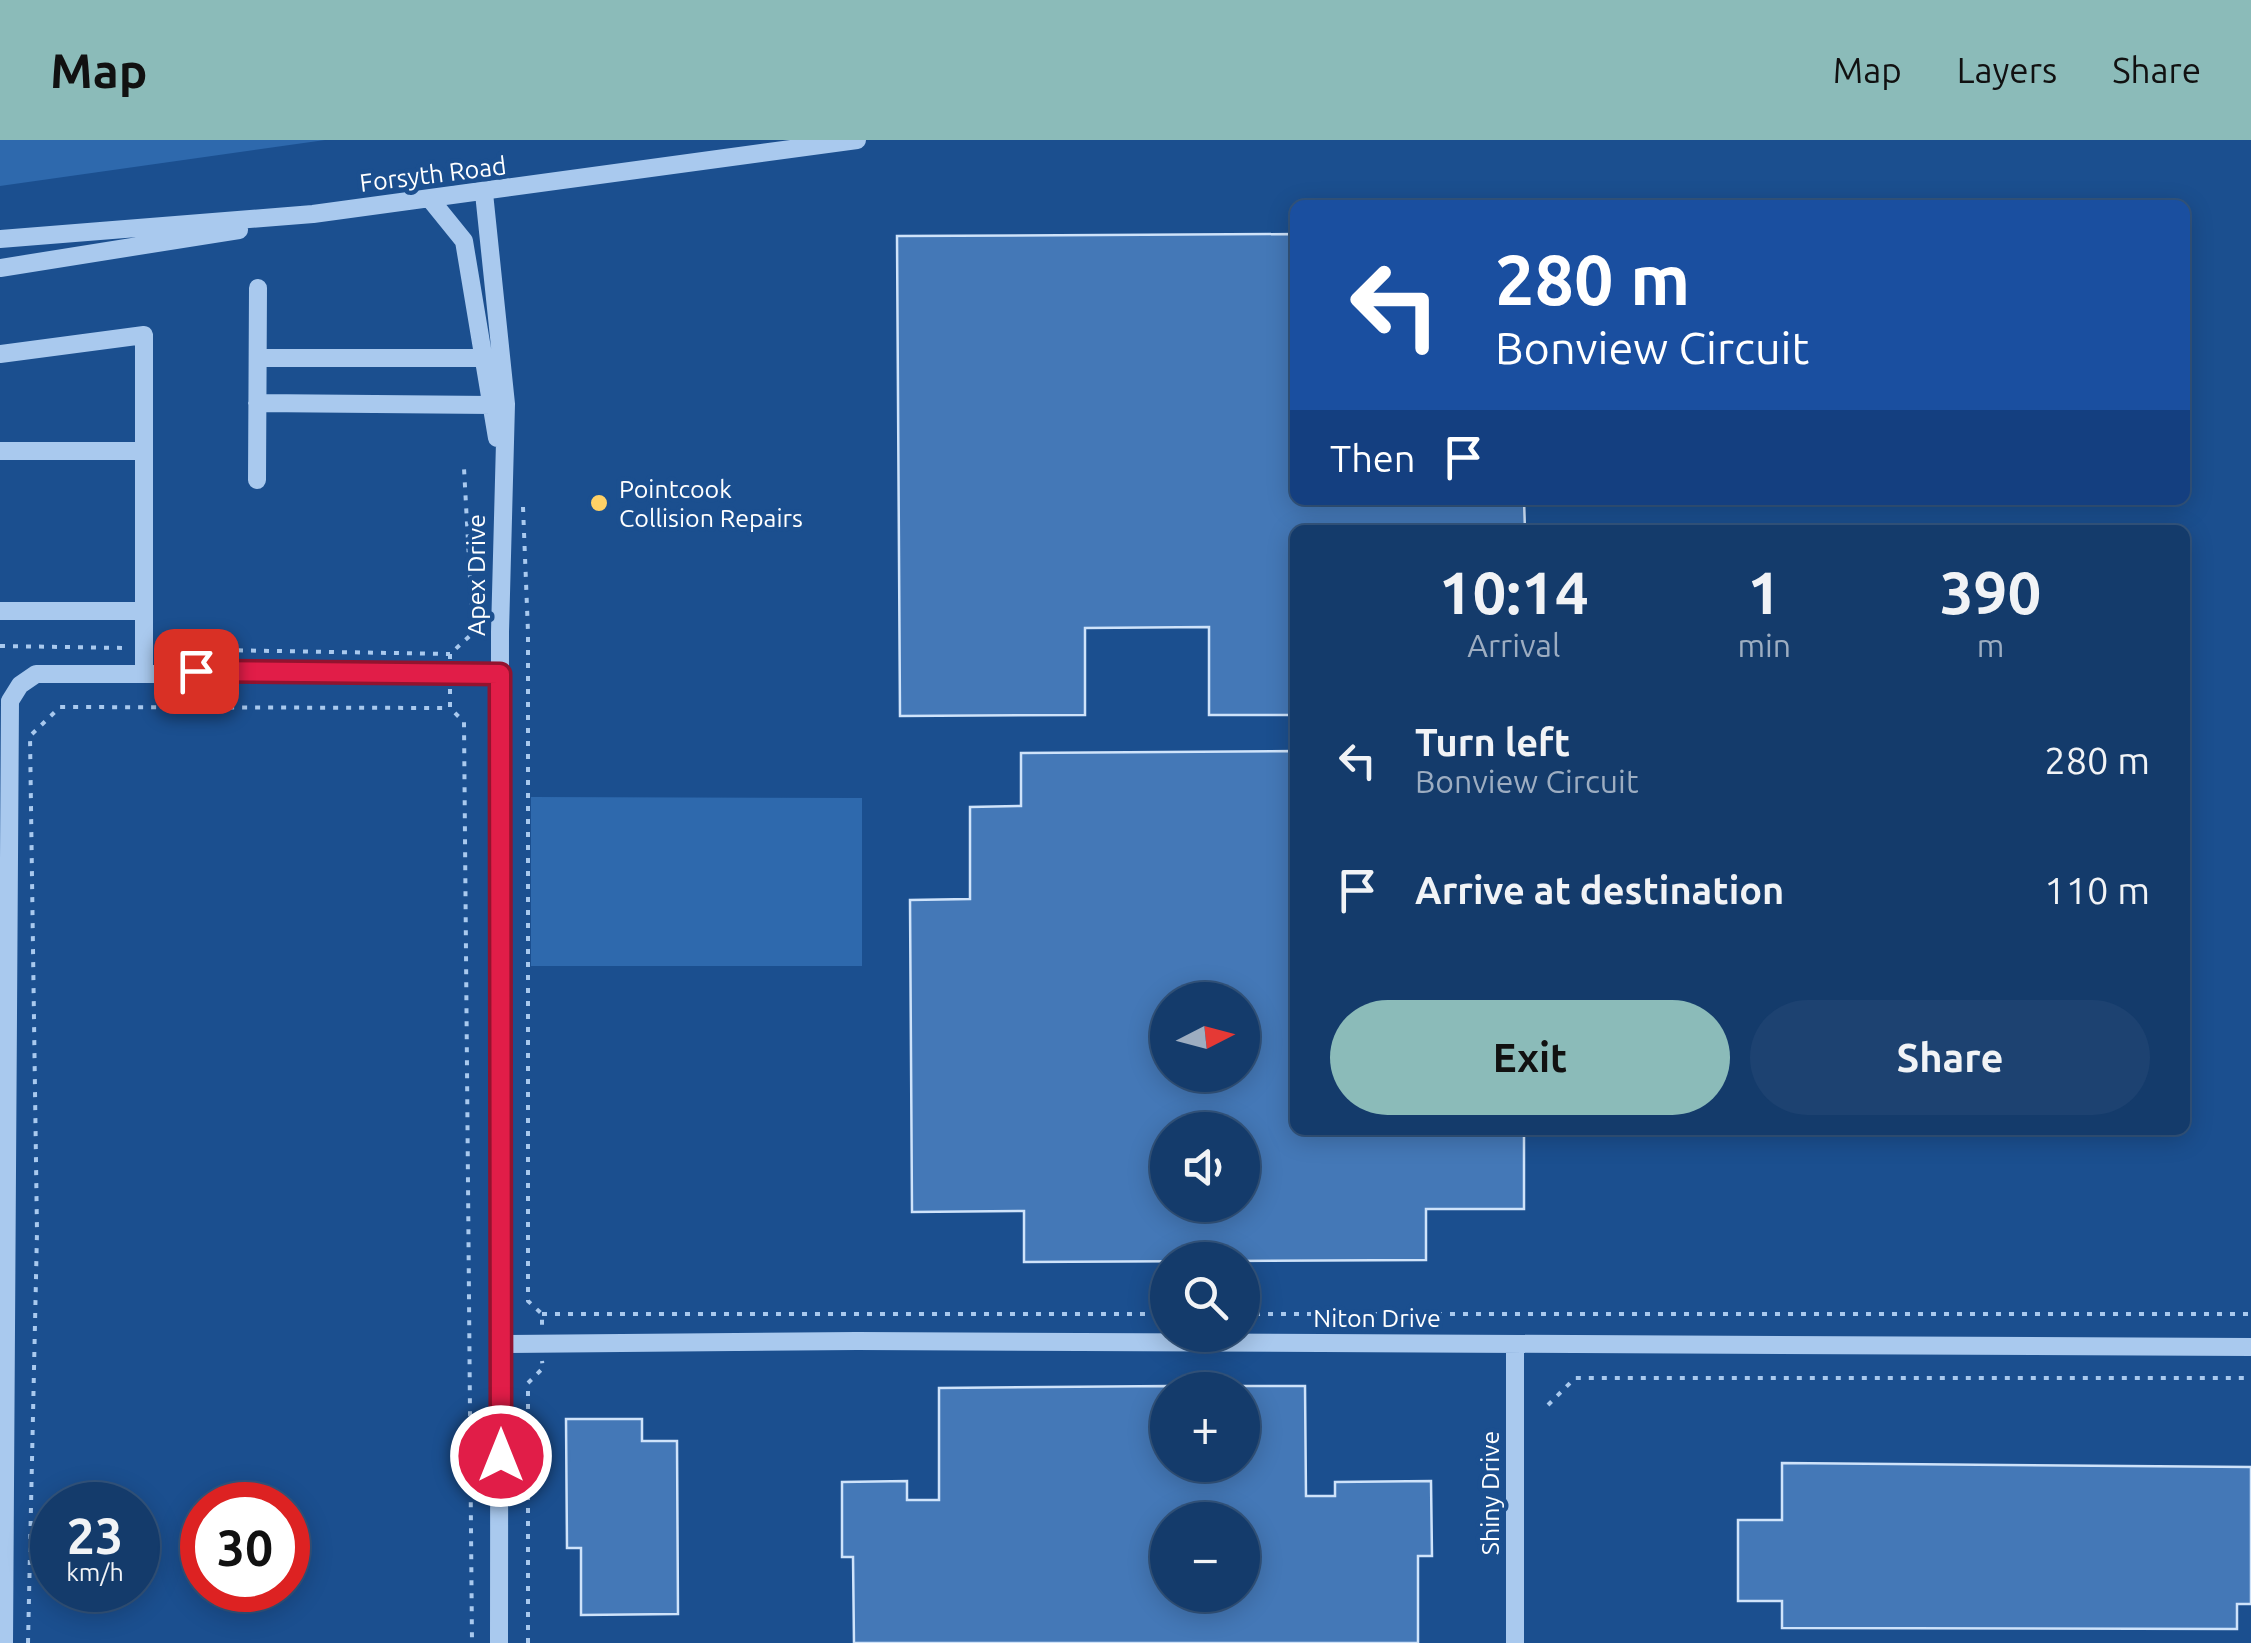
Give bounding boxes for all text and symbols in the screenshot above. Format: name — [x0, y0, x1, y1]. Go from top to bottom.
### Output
text: Map — [50, 43, 148, 97]
text: Map — [1833, 50, 1902, 90]
text: Layers — [1957, 50, 2057, 90]
text: Share — [2112, 50, 2201, 90]
street label: Forsyth Road — [358, 151, 508, 197]
icon: left — [1330, 240, 1460, 370]
text: 280 m — [1495, 240, 1690, 318]
text: Bonview Circuit — [1495, 322, 1809, 373]
icon: arrive — [1436, 430, 1491, 485]
text: Then — [1330, 437, 1416, 479]
place label: Pointcook Collision Repairs — [619, 475, 803, 532]
marker: Pointcook Collision Repairs — [588, 492, 610, 514]
street label: Apex Drive — [462, 514, 490, 636]
text: 10:14 — [1439, 558, 1589, 625]
text: 1 — [1747, 558, 1781, 625]
text: 390 — [1940, 558, 2041, 625]
text: Arrival — [1467, 627, 1560, 663]
text: min — [1737, 627, 1791, 663]
text: m — [1977, 627, 2004, 663]
pin — [154, 629, 239, 714]
icon: arrive — [169, 644, 224, 699]
text: Turn left — [1415, 721, 1570, 763]
icon: left — [1330, 733, 1385, 788]
text: 280 m — [2044, 739, 2150, 781]
text: Bonview Circuit — [1415, 763, 1638, 799]
icon: arrive — [1330, 863, 1385, 918]
text: Arrive at destination — [1415, 869, 1784, 911]
text: 110 m — [2044, 869, 2150, 911]
north arrow — [1150, 982, 1260, 1092]
map controls — [1150, 982, 1260, 1612]
button: Exit — [1330, 1000, 1730, 1115]
button: Share — [1750, 1000, 2150, 1115]
button: sound — [1150, 1112, 1260, 1222]
button: search — [1150, 1242, 1260, 1352]
street label: Niton Drive — [1313, 1304, 1441, 1332]
button: + — [1150, 1372, 1260, 1482]
position arrow — [449, 1404, 553, 1508]
street label: Shiny Drive — [1476, 1431, 1504, 1555]
speed limit sign: 30 — [180, 1482, 310, 1612]
button: − — [1150, 1502, 1260, 1612]
text: 23 — [67, 1507, 123, 1563]
text: km/h — [66, 1558, 124, 1586]

